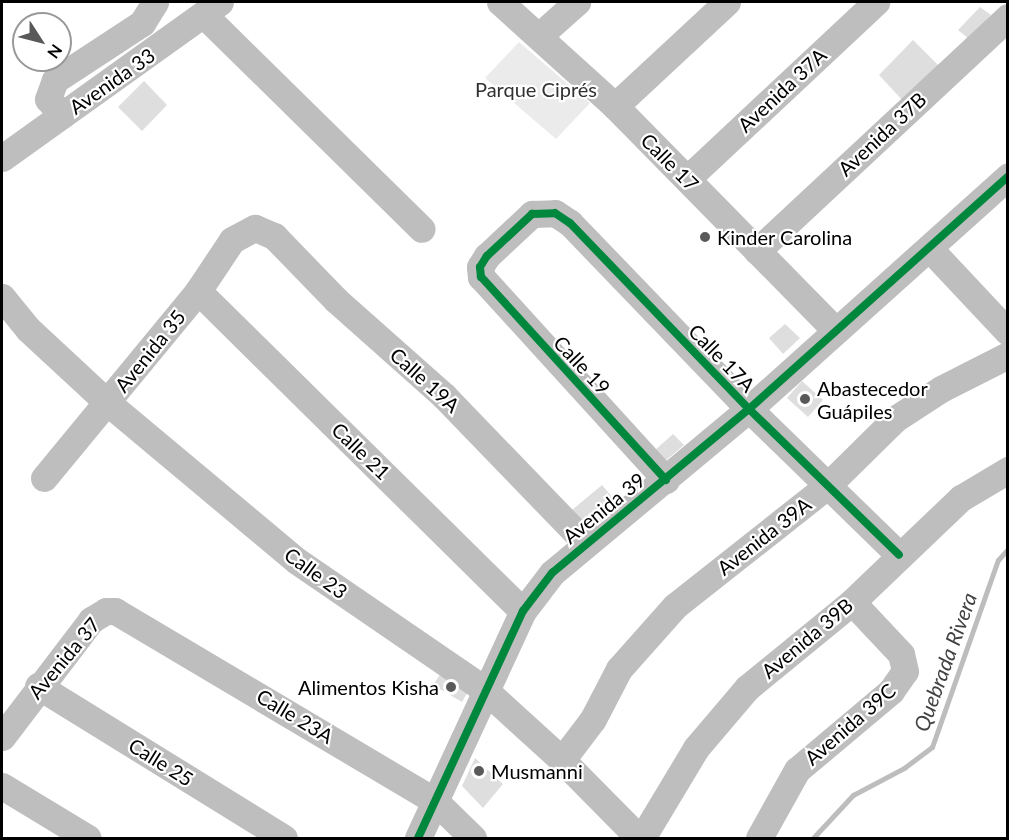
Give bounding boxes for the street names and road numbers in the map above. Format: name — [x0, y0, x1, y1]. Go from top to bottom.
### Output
street label: Avenida 33 — [65, 43, 159, 119]
street label: Avenida 37A — [733, 43, 831, 137]
street label: Avenida 37B — [833, 87, 931, 181]
street label: Calle 17 — [636, 128, 704, 196]
street label: Avenida 35 — [110, 305, 190, 397]
street label: Calle 17A — [684, 319, 760, 397]
street label: Calle 19 — [549, 331, 615, 399]
street label: Calle 19A — [385, 343, 465, 417]
street label: Calle 21 — [327, 417, 395, 485]
street label: Avenida 39 — [558, 468, 650, 548]
street label: Avenida 39A — [712, 492, 816, 580]
street label: Calle 23 — [280, 542, 352, 604]
street label: Avenida 39B — [757, 593, 857, 683]
street label: Avenida 37 — [23, 612, 105, 704]
street label: Avenida 39C — [800, 678, 900, 770]
street label: Calle 23A — [252, 684, 338, 748]
street label: Calle 25 — [124, 733, 198, 791]

